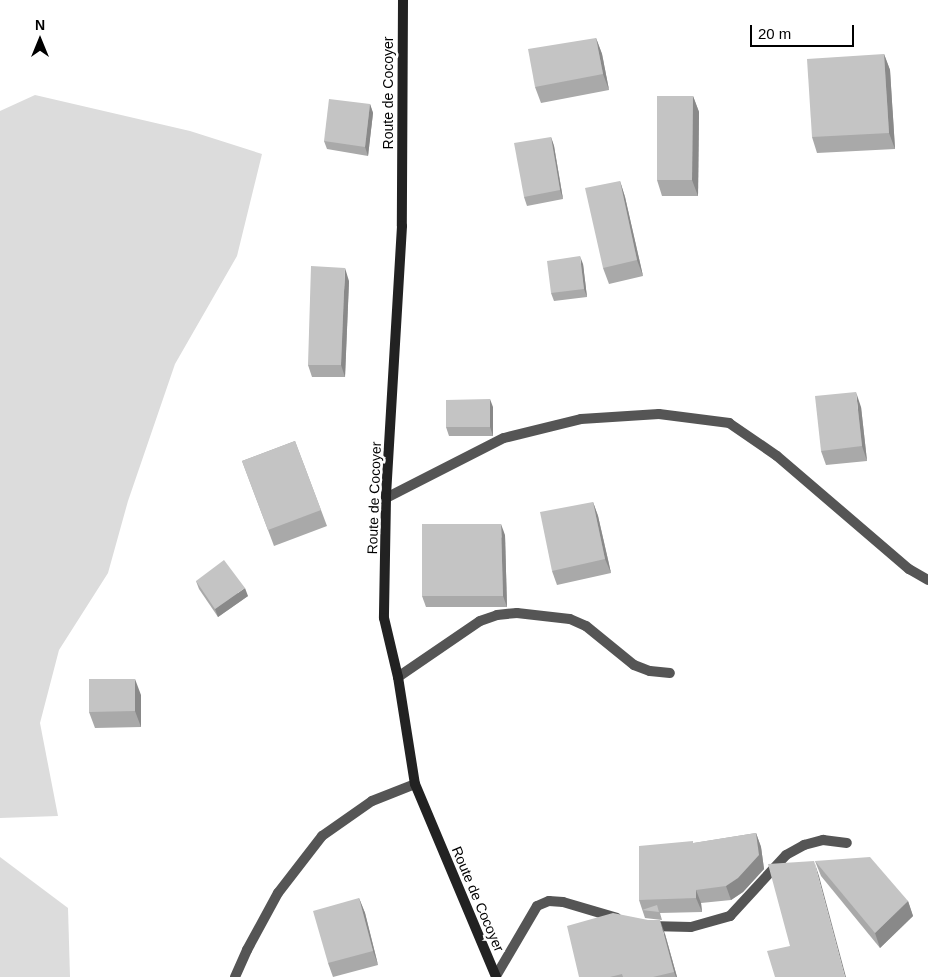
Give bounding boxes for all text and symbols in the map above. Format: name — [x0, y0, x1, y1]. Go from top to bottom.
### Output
north arrow — [15, 15, 65, 65]
scale bar — [753, 15, 857, 47]
text: N — [35, 17, 45, 33]
text: 20 m — [758, 25, 791, 42]
street label: Route de Cocoyer — [380, 37, 396, 149]
street label: Route de Cocoyer — [364, 441, 384, 555]
street label: Route de Cocoyer — [448, 844, 508, 954]

